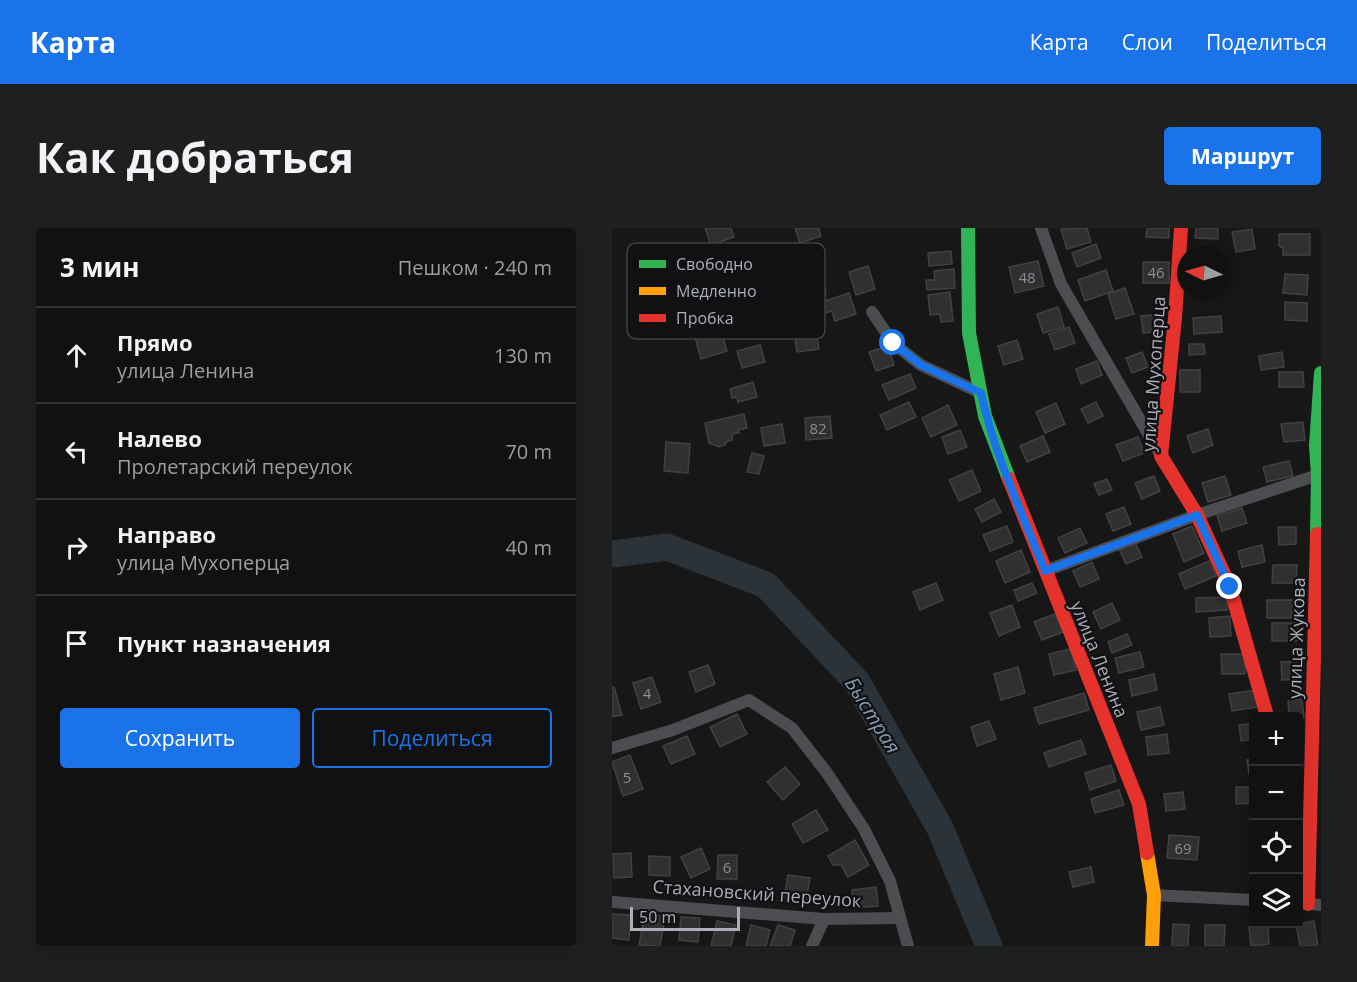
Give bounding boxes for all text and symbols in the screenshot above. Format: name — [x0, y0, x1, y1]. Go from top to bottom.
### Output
text: Карта — [30, 23, 116, 61]
text: Карта — [1030, 28, 1089, 56]
text: Слои — [1122, 28, 1173, 56]
text: Поделиться — [1206, 28, 1327, 56]
button: Маршрут — [1164, 127, 1321, 185]
text: Как добраться — [36, 128, 354, 185]
legend — [627, 243, 825, 339]
north arrow — [1177, 246, 1231, 300]
text: 3 мин — [60, 249, 140, 285]
text: Свободно — [676, 253, 753, 275]
text: Пешком · 240 m — [398, 254, 552, 281]
house number: 46 — [1147, 262, 1165, 282]
house number: 48 — [1018, 267, 1036, 287]
text: Медленно — [676, 280, 757, 302]
street label: улица Мухоперца — [1136, 295, 1170, 453]
text: Пробка — [676, 307, 734, 329]
text: Прямо — [117, 327, 193, 357]
route start — [879, 329, 905, 355]
icon: ahead — [60, 339, 93, 372]
text: 130 m — [494, 342, 552, 369]
text: улица Ленина — [117, 357, 254, 384]
house number: 82 — [809, 418, 827, 438]
text: Налево — [117, 423, 202, 453]
icon: left — [60, 435, 93, 468]
text: 70 m — [505, 438, 552, 465]
text: Пролетарский переулок — [117, 453, 353, 480]
text: Направо — [117, 519, 216, 549]
icon: right — [60, 531, 93, 564]
text: 40 m — [505, 534, 552, 561]
text: улица Мухоперца — [117, 549, 290, 576]
route end — [1216, 573, 1242, 599]
street label: улица Жукова — [1282, 577, 1310, 699]
street label: улица Ленина — [1066, 597, 1134, 721]
icon: arrive — [60, 627, 93, 660]
text: Пункт назначения — [117, 628, 331, 658]
water label: Быстрая — [839, 672, 907, 758]
house number: 4 — [643, 683, 652, 703]
button: Сохранить — [60, 708, 300, 768]
button: Поделиться — [312, 708, 552, 768]
map controls — [1249, 712, 1303, 928]
button: + — [1249, 712, 1303, 766]
button: − — [1249, 766, 1303, 820]
house number: 5 — [623, 767, 631, 787]
button: locate — [1249, 820, 1303, 874]
house number: 69 — [1174, 838, 1192, 858]
house number: 6 — [723, 857, 731, 877]
street label: Стахановский переулок — [652, 874, 863, 912]
button: layers — [1249, 874, 1303, 928]
scale bar — [630, 904, 740, 932]
text: 50 m — [639, 906, 676, 928]

